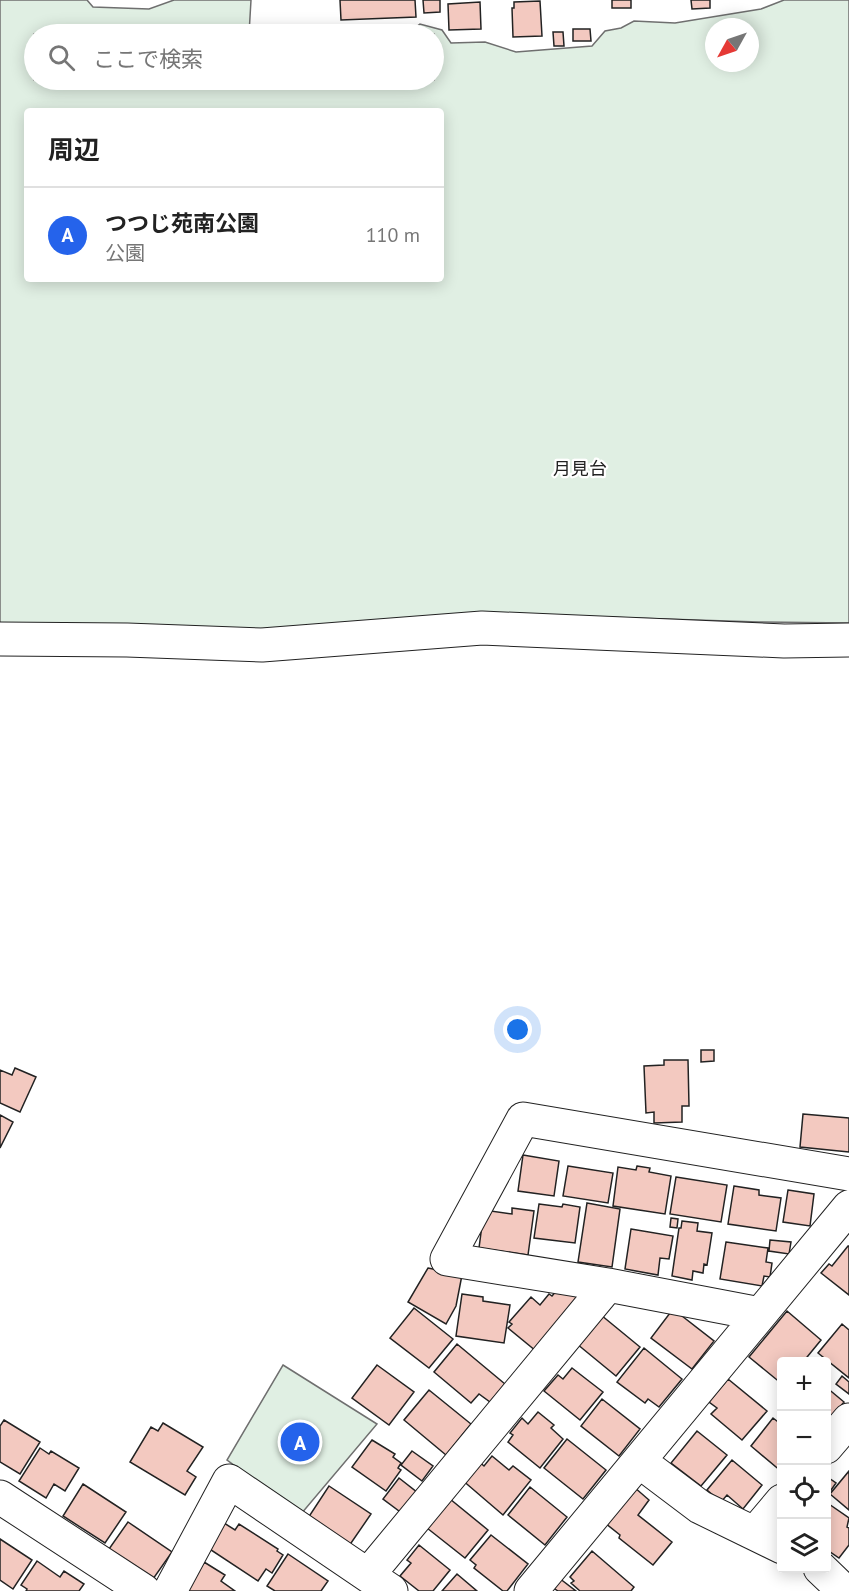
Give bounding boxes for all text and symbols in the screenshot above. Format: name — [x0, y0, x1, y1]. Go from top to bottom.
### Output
north arrow — [705, 18, 759, 72]
search box — [24, 24, 444, 90]
icon: search — [45, 41, 78, 74]
text: ここで検索 — [93, 45, 203, 73]
text: 周辺 — [48, 133, 100, 166]
text: つつじ苑南公園 — [105, 209, 259, 237]
text: A — [61, 222, 74, 248]
text: 110 m — [366, 222, 420, 248]
text: 公園 — [105, 240, 145, 266]
district label: 月見台 — [553, 457, 607, 480]
your location — [503, 1015, 532, 1044]
map controls — [777, 1357, 831, 1573]
button: + — [777, 1357, 831, 1411]
button: − — [777, 1411, 831, 1465]
pin: A — [280, 1420, 320, 1464]
button: locate — [777, 1465, 831, 1519]
button: layers — [777, 1519, 831, 1573]

